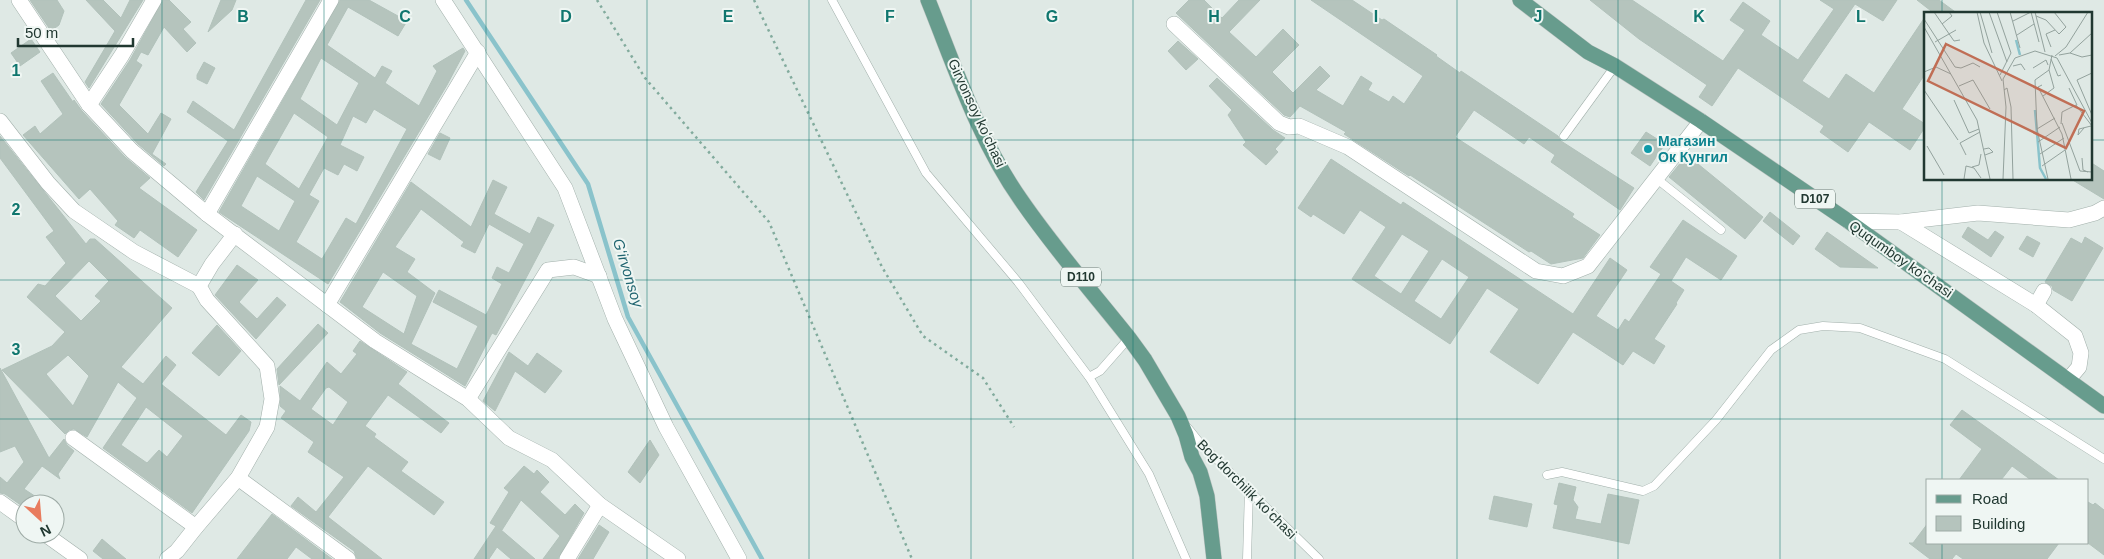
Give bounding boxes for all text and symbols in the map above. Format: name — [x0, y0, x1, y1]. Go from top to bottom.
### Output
text: B — [237, 8, 249, 25]
text: C — [399, 8, 411, 25]
text: D — [560, 8, 572, 25]
text: E — [723, 8, 734, 25]
text: F — [885, 8, 895, 25]
text: G — [1046, 8, 1058, 25]
text: H — [1208, 8, 1220, 25]
text: I — [1374, 8, 1378, 25]
text: J — [1534, 8, 1542, 25]
text: K — [1693, 8, 1705, 25]
text: L — [1856, 8, 1866, 25]
inset map — [1924, 12, 2092, 180]
scale bar — [18, 15, 132, 47]
text: 50 m — [25, 24, 58, 41]
street label: Girvonsoy koʻchasi — [945, 56, 1009, 170]
text: 1 — [12, 62, 21, 79]
place label: Магазин Ок Кунгил — [1658, 133, 1728, 165]
marker: Магазин Ок Кунгил — [1642, 143, 1654, 155]
road number: D107 — [1795, 190, 1835, 208]
text: 2 — [12, 201, 21, 218]
street label: Ququmboy ko'chasi — [1846, 217, 1956, 301]
water label: G‘irvonsoy — [610, 236, 647, 311]
road number: D110 — [1061, 268, 1101, 286]
text: 3 — [12, 341, 21, 358]
street label: Bogʻdorchilik koʻchasi — [1194, 436, 1300, 542]
legend — [1926, 479, 2089, 544]
text: Road — [1972, 490, 2008, 507]
north arrow — [15, 494, 65, 544]
text: Building — [1972, 515, 2025, 532]
text: N — [38, 521, 54, 540]

